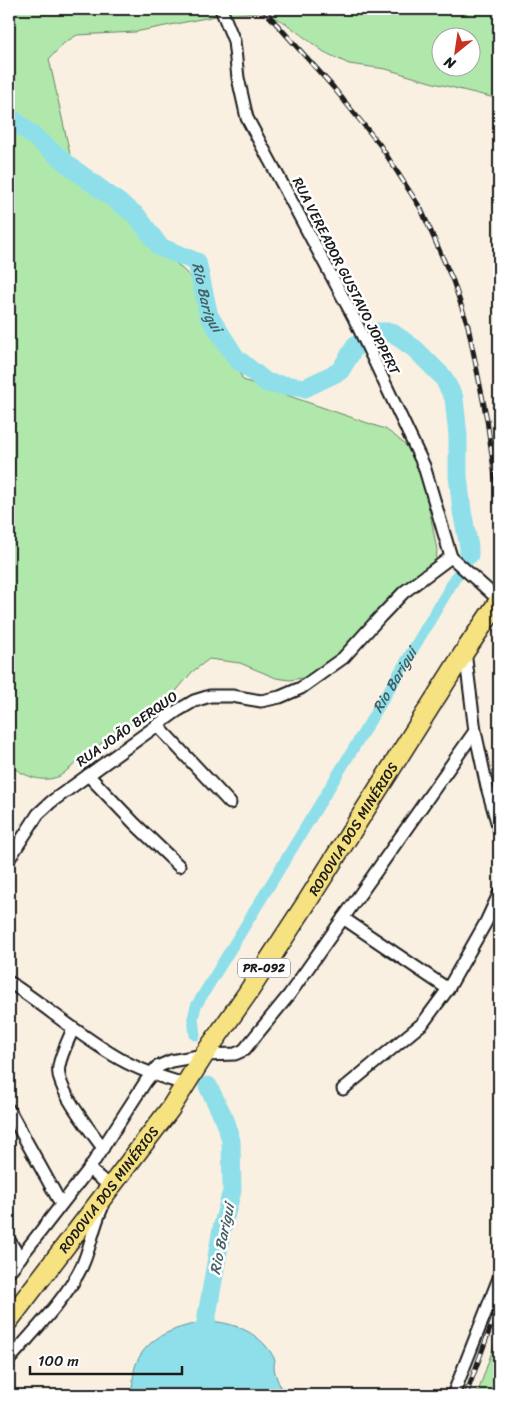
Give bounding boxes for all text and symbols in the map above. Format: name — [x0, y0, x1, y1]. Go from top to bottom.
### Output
north arrow — [430, 28, 480, 78]
text: N — [439, 49, 461, 77]
street label: RUA VEREADOR GUSTAVO JOPPERT — [285, 173, 408, 381]
water label: Rio Barigui — [185, 260, 231, 340]
water label: Rio Barigui — [365, 640, 426, 718]
street label: RUA JOÃO BERQUO — [71, 684, 183, 774]
street label: RODOVIA DOS MINÉRIOS — [301, 757, 405, 901]
road number: PR-092 — [238, 958, 290, 978]
street label: RODOVIA DOS MINÉRIOS — [52, 1120, 165, 1258]
water label: Rio Barigui — [202, 1198, 243, 1277]
scale bar — [30, 1344, 182, 1376]
text: 100 m — [38, 1348, 79, 1374]

